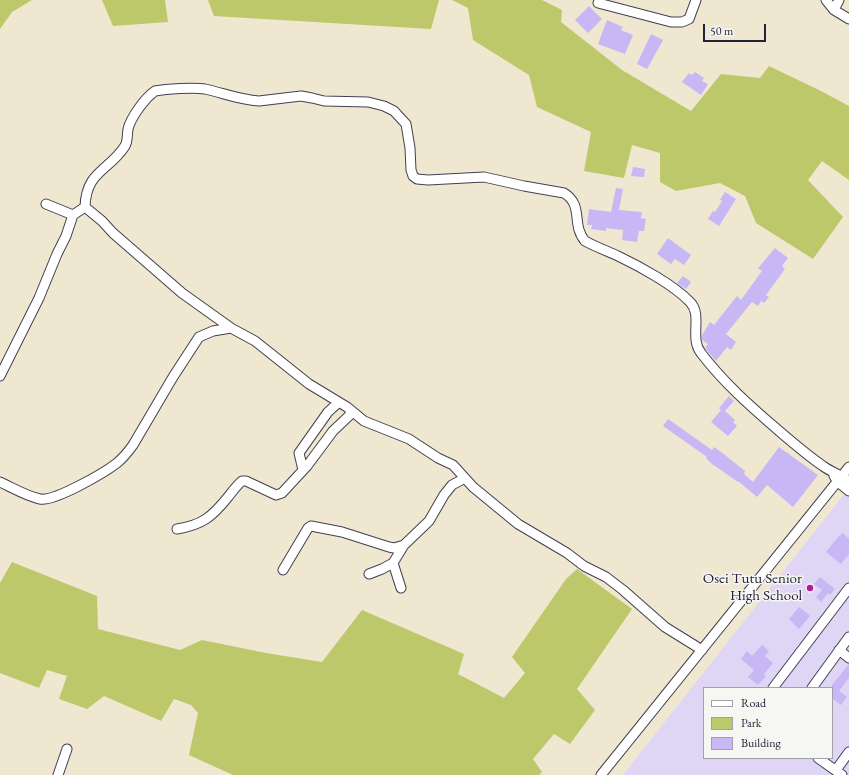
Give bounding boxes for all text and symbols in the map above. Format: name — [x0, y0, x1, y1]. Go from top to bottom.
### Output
scale bar — [705, 16, 768, 42]
text: 50 m — [710, 23, 733, 39]
place label: Osei Tutu Senior High School — [703, 570, 802, 605]
marker: Osei Tutu Senior High School — [805, 583, 815, 593]
legend — [703, 687, 833, 759]
text: Road — [741, 695, 766, 711]
text: Park — [741, 715, 761, 731]
text: Building — [741, 735, 781, 751]

